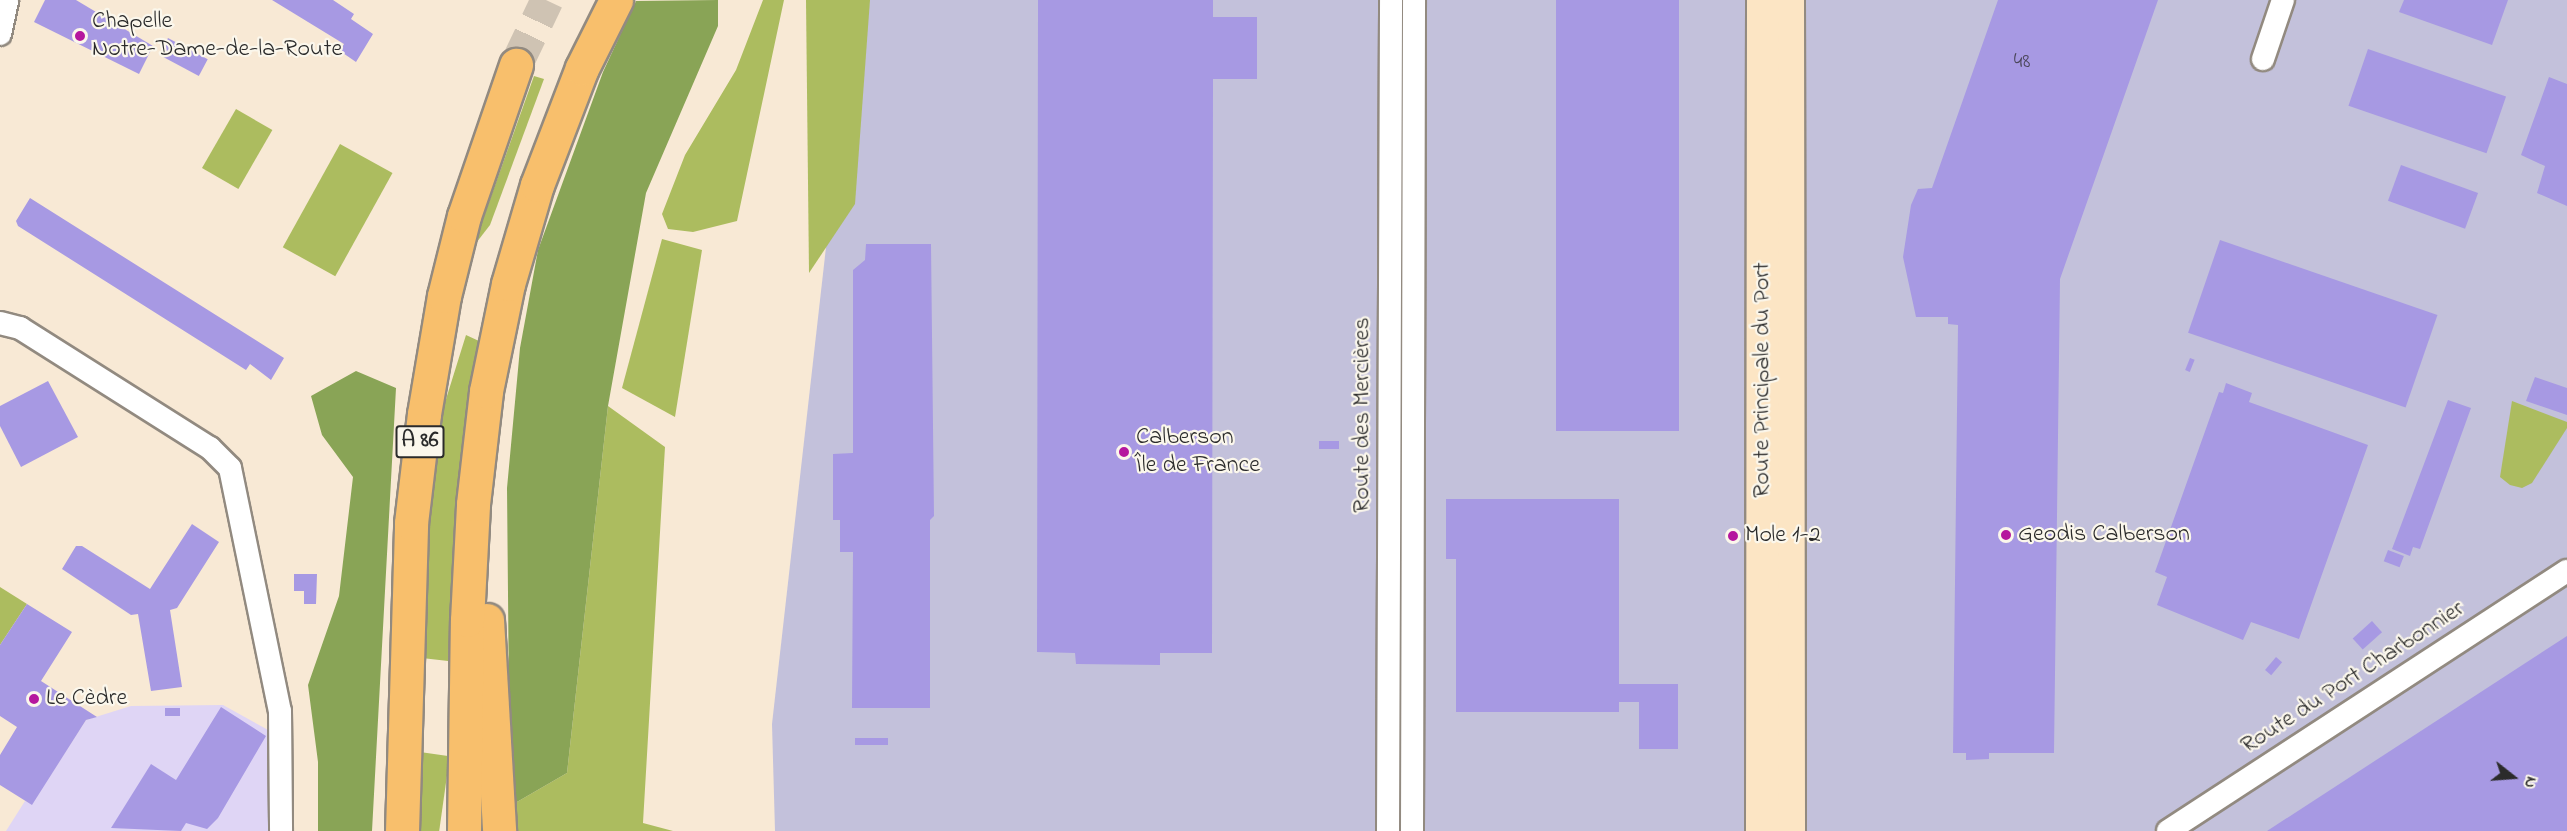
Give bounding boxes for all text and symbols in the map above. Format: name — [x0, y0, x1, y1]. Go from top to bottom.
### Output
place label: Chapelle Notre-Dame-de-la-Route — [92, 8, 342, 64]
marker: Chapelle Notre-Dame-de-la-Route — [73, 29, 87, 43]
house number: 48 — [2014, 49, 2030, 75]
street label: Route Principale du Port — [1749, 262, 1777, 498]
street label: Route des Mercières — [1349, 317, 1377, 513]
road number: A 86 — [394, 423, 446, 461]
place label: Calberson Île de France — [1136, 424, 1260, 480]
marker: Calberson Île de France — [1117, 445, 1131, 459]
place label: Geodis Calberson — [2018, 521, 2190, 549]
place label: Mole 1-2 — [1745, 522, 1821, 550]
marker: Geodis Calberson — [1999, 528, 2013, 542]
marker: Mole 1-2 — [1726, 529, 1740, 543]
street label: Route du Port Charbonnier — [2236, 595, 2470, 761]
place label: Le Cèdre — [46, 685, 127, 713]
marker: Le Cèdre — [27, 692, 41, 706]
north arrow — [2483, 747, 2543, 807]
text: N — [2517, 774, 2543, 791]

